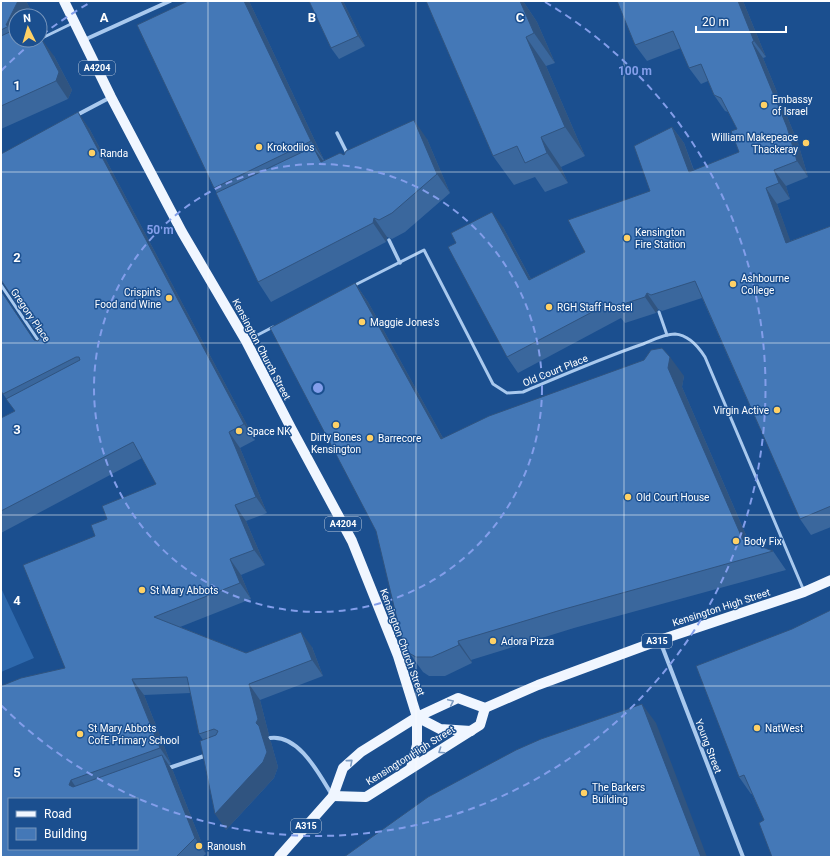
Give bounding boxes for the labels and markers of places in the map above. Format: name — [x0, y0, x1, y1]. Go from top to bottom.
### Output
place label: Embassy of Israel — [772, 94, 813, 117]
marker: Embassy of Israel — [759, 100, 769, 110]
place label: William Makepeace Thackeray — [711, 132, 798, 155]
marker: William Makepeace Thackeray — [801, 138, 811, 148]
marker: Krokodilos — [254, 142, 264, 152]
place label: Krokodilos — [267, 142, 314, 153]
marker: Randa — [87, 148, 97, 158]
place label: Randa — [100, 148, 128, 159]
place label: Kensington Fire Station — [635, 227, 686, 250]
marker: Kensington Fire Station — [622, 233, 632, 243]
place label: Ashbourne College — [741, 273, 789, 296]
marker: Ashbourne College — [728, 279, 738, 289]
place label: Crispin's Food and Wine — [95, 287, 161, 310]
marker: Crispin's Food and Wine — [164, 293, 174, 303]
marker: RGH Staff Hostel — [544, 302, 554, 312]
place label: RGH Staff Hostel — [557, 302, 633, 313]
marker: Maggie Jones's — [357, 317, 367, 327]
place label: Maggie Jones's — [370, 317, 439, 328]
centre of rings — [311, 381, 325, 395]
place label: Virgin Active — [713, 405, 769, 416]
marker: Virgin Active — [772, 405, 782, 415]
marker: Dirty Bones Kensington — [331, 420, 341, 430]
marker: Space NK — [234, 426, 244, 436]
place label: Space NK — [247, 426, 291, 437]
place label: Dirty Bones Kensington — [310, 432, 362, 455]
marker: Barrecore — [365, 433, 375, 443]
place label: Barrecore — [378, 433, 421, 444]
marker: Old Court House — [623, 492, 633, 502]
place label: Old Court House — [636, 492, 709, 503]
marker: Body Fix — [731, 536, 741, 546]
place label: Body Fix — [744, 536, 782, 547]
marker: St Mary Abbots — [137, 585, 147, 595]
place label: St Mary Abbots — [150, 585, 218, 596]
marker: Adora Pizza — [488, 636, 498, 646]
place label: Adora Pizza — [501, 636, 554, 647]
place label: St Mary Abbots CofE Primary School — [88, 723, 179, 746]
marker: NatWest — [752, 723, 762, 733]
place label: NatWest — [765, 723, 803, 734]
marker: St Mary Abbots CofE Primary School — [75, 729, 85, 739]
place label: The Barkers Building — [592, 782, 645, 805]
marker: The Barkers Building — [579, 788, 589, 798]
marker: Ranoush — [194, 841, 204, 851]
place label: Ranoush — [207, 841, 246, 852]

